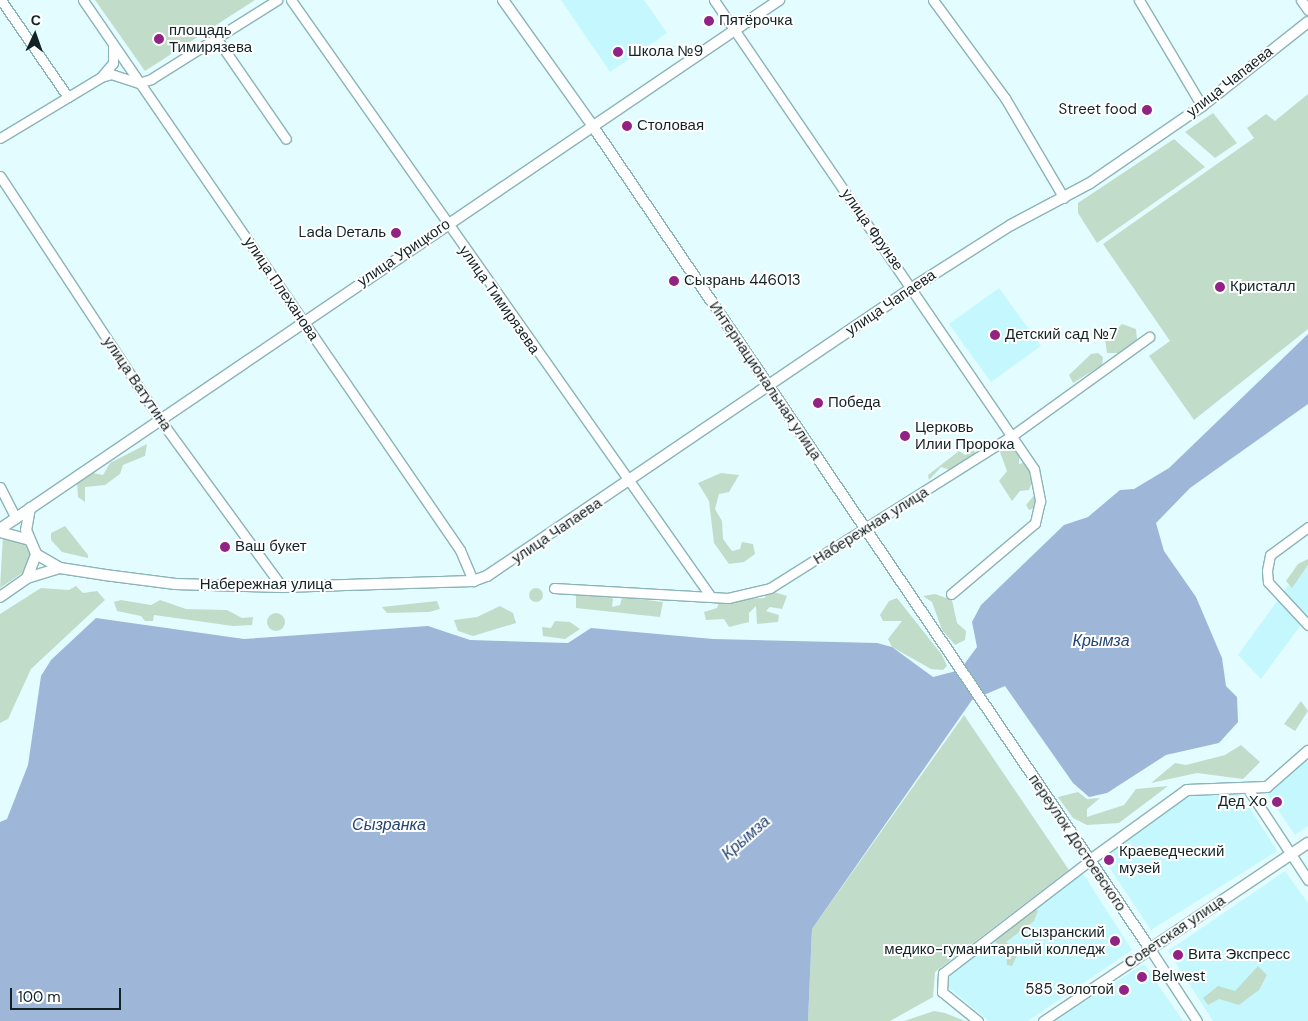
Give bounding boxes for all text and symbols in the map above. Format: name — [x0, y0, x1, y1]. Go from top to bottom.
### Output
north arrow — [10, 10, 60, 60]
text: С — [30, 11, 41, 29]
place label: Пятёрочка — [719, 12, 793, 30]
marker: Пятёрочка — [703, 15, 715, 27]
place label: площадь Тимирязева — [169, 21, 252, 56]
marker: площадь Тимирязева — [153, 33, 165, 45]
place label: Школа №9 — [628, 43, 703, 61]
street label: улица Чапаева — [1183, 43, 1277, 121]
marker: Школа №9 — [612, 46, 624, 58]
place label: Street food — [1059, 101, 1137, 119]
marker: Street food — [1141, 104, 1153, 116]
place label: Столовая — [637, 117, 704, 135]
marker: Столовая — [621, 120, 633, 132]
street label: улица Фрунзе — [837, 186, 907, 274]
street label: улица Урицкого — [354, 215, 454, 291]
place label: Lada Dеталь — [299, 224, 386, 242]
marker: Lada Dеталь — [390, 227, 402, 239]
street label: улица Плеханова — [240, 234, 322, 344]
street label: улица Тимирязева — [455, 242, 543, 358]
street label: улица Чапаева — [843, 266, 939, 340]
place label: Сызрань 446013 — [684, 272, 801, 290]
marker: Сызрань 446013 — [668, 275, 680, 287]
place label: Кристалл — [1230, 278, 1296, 296]
marker: Кристалл — [1214, 281, 1226, 293]
street label: Интернациональная улица — [705, 298, 825, 464]
place label: Детский сад №7 — [1005, 326, 1117, 344]
marker: Детский сад №7 — [989, 329, 1001, 341]
street label: улица Ватутина — [99, 334, 175, 434]
place label: Победа — [828, 394, 881, 412]
marker: Победа — [812, 397, 824, 409]
place label: Церковь Илии Пророка — [915, 418, 1015, 453]
marker: Церковь Илии Пророка — [899, 430, 911, 442]
street label: Набережная улица — [810, 483, 932, 569]
street label: улица Чапаева — [509, 494, 605, 568]
place label: Ваш букет — [235, 538, 307, 556]
marker: Ваш букет — [219, 541, 231, 553]
street label: Набережная улица — [200, 576, 332, 594]
water label: Крымза — [1072, 631, 1130, 651]
street label: переулок Достоевского — [1024, 771, 1130, 915]
place label: Дед Хо — [1218, 793, 1267, 811]
marker: Дед Хо — [1271, 796, 1283, 808]
water label: Крымза — [718, 812, 774, 864]
water label: Сызранка — [352, 815, 426, 835]
place label: Краеведческий музей — [1119, 842, 1224, 877]
marker: Краеведческий музей — [1103, 854, 1115, 866]
street label: Советская улица — [1121, 892, 1229, 972]
place label: Сызранский медико-гуманитарный колледж — [884, 923, 1105, 958]
marker: Сызранский медико-гуманитарный колледж — [1109, 935, 1121, 947]
place label: Вита Экспресс — [1188, 946, 1290, 964]
marker: Вита Экспресс — [1172, 949, 1184, 961]
place label: Belwest — [1152, 968, 1206, 986]
marker: Belwest — [1136, 971, 1148, 983]
scale bar — [12, 978, 124, 1010]
place label: 585 Золотой — [1025, 981, 1114, 999]
marker: 585 Золотой — [1118, 984, 1130, 996]
text: 100 m — [18, 987, 61, 1007]

